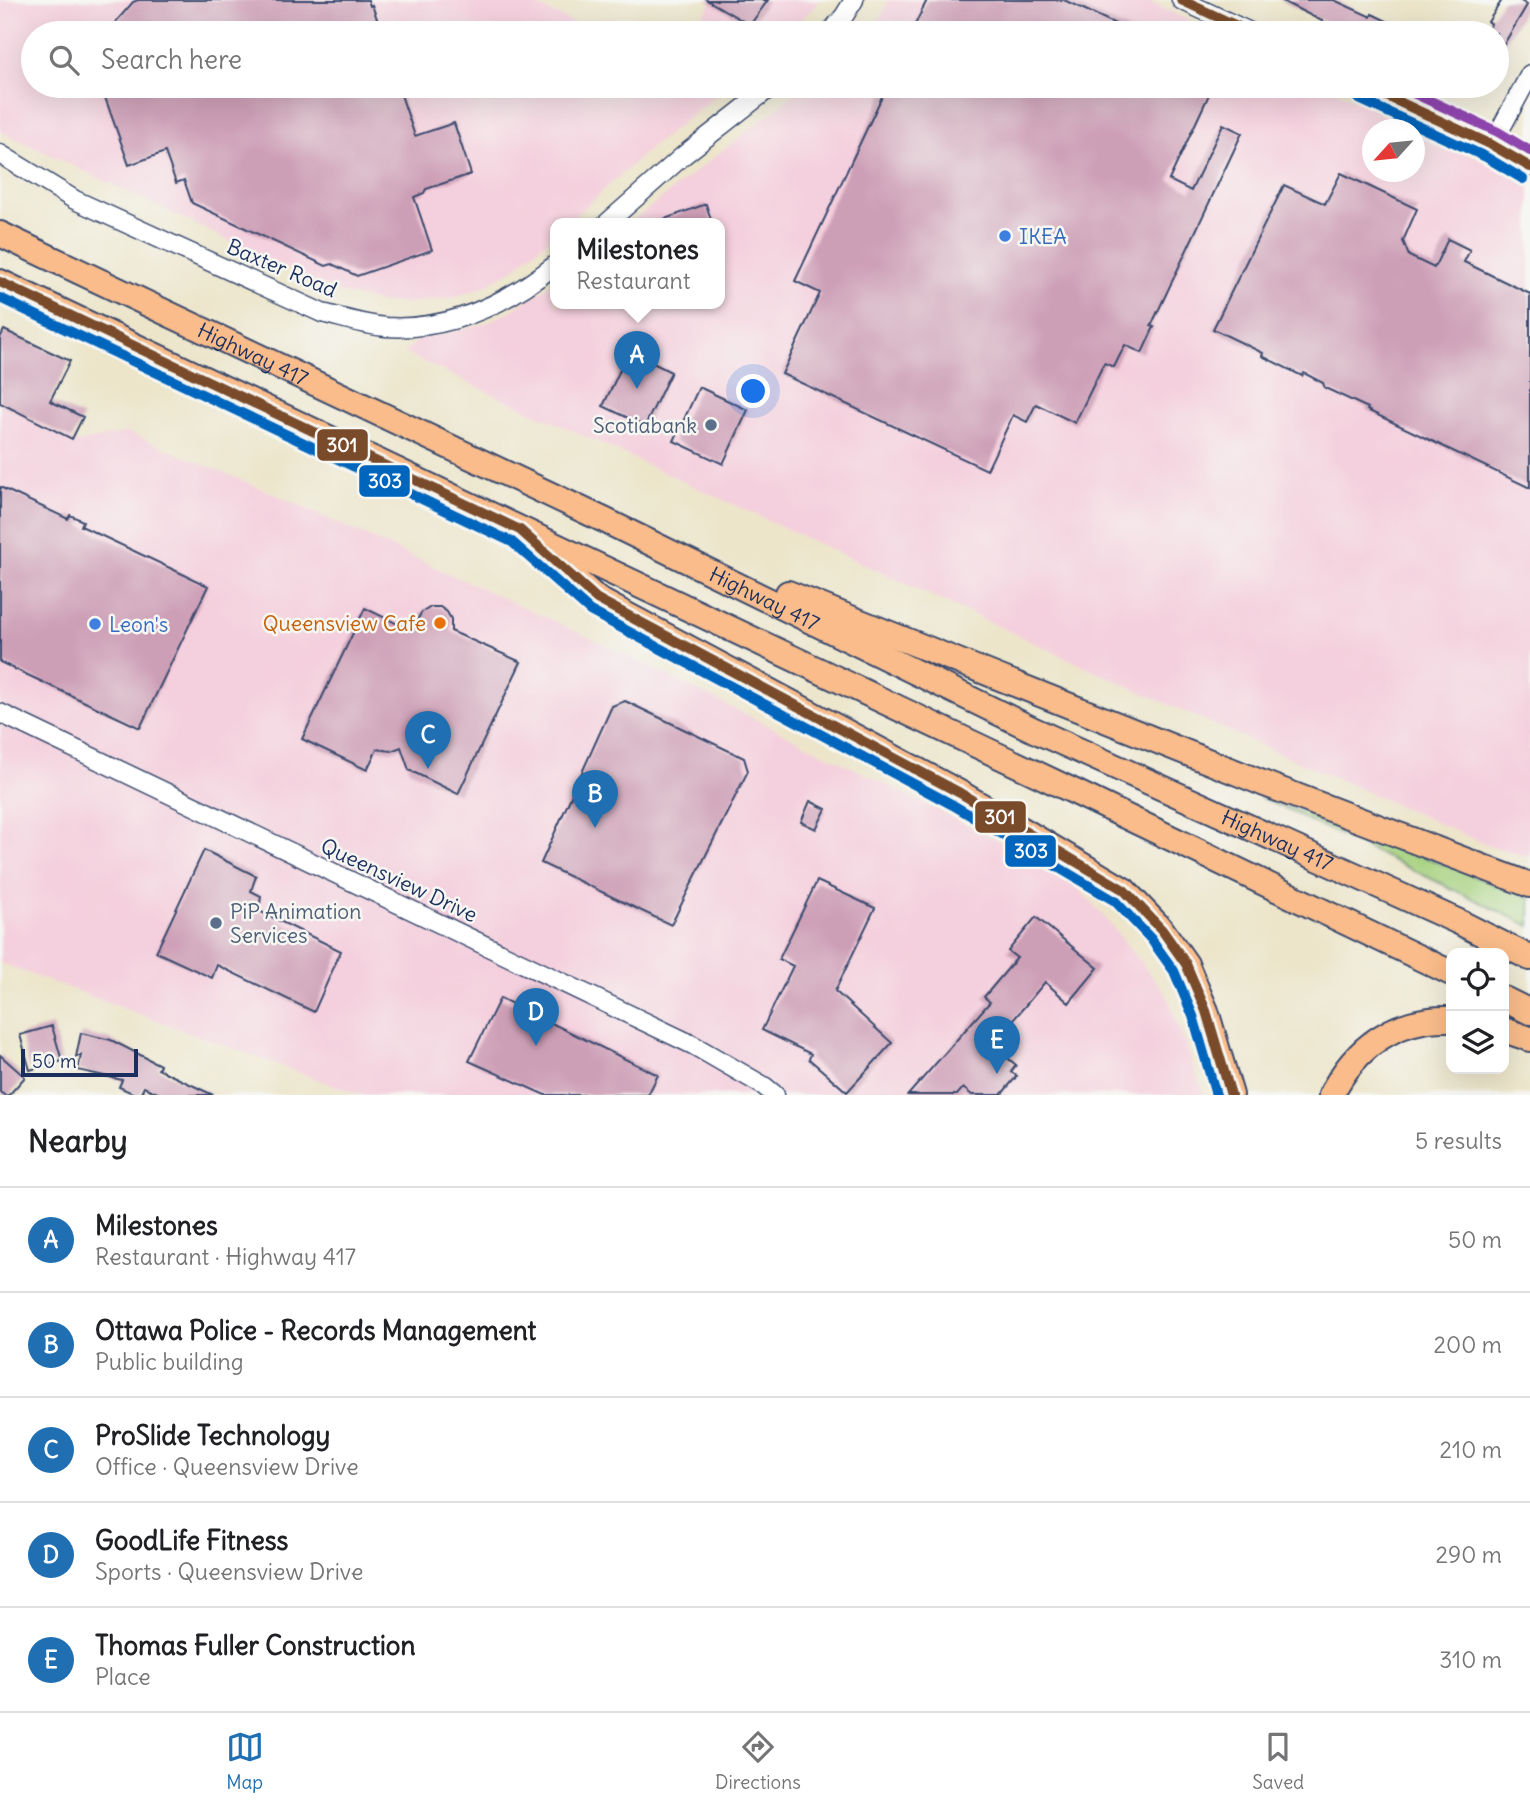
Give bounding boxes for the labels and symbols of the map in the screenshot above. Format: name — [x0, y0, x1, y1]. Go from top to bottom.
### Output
north arrow — [1362, 119, 1425, 182]
place label: IKEA — [1019, 223, 1067, 250]
marker: IKEA — [997, 228, 1013, 244]
street label: Baxter Road — [223, 233, 341, 303]
street label: Highway 417 — [193, 316, 313, 392]
pin: A — [614, 331, 660, 389]
your location — [736, 374, 770, 408]
place label: Scotiabank — [593, 412, 697, 439]
marker: Scotiabank — [703, 417, 719, 433]
line badge: 301 — [316, 428, 369, 462]
text: 301 — [327, 433, 357, 457]
line badge: 303 — [358, 464, 411, 498]
text: 303 — [368, 469, 402, 493]
street label: Highway 417 — [705, 560, 824, 637]
place label: Queensview Cafe — [263, 610, 426, 637]
place label: Leon's — [109, 611, 168, 638]
marker: Queensview Cafe — [432, 615, 448, 631]
marker: Leon's — [87, 616, 103, 632]
pin: C — [405, 711, 451, 769]
pin: B — [572, 770, 618, 828]
line badge: 301 — [974, 800, 1027, 834]
street label: Highway 417 — [1218, 803, 1337, 877]
text: 301 — [985, 805, 1015, 829]
street label: Queensview Drive — [316, 832, 482, 928]
line badge: 303 — [1004, 834, 1057, 868]
text: 303 — [1014, 839, 1048, 863]
place label: PiP Animation Services — [230, 898, 361, 949]
marker: PiP Animation Services — [208, 915, 224, 931]
pin: D — [513, 988, 559, 1046]
pin: E — [974, 1016, 1020, 1074]
scale bar — [21, 1046, 138, 1078]

